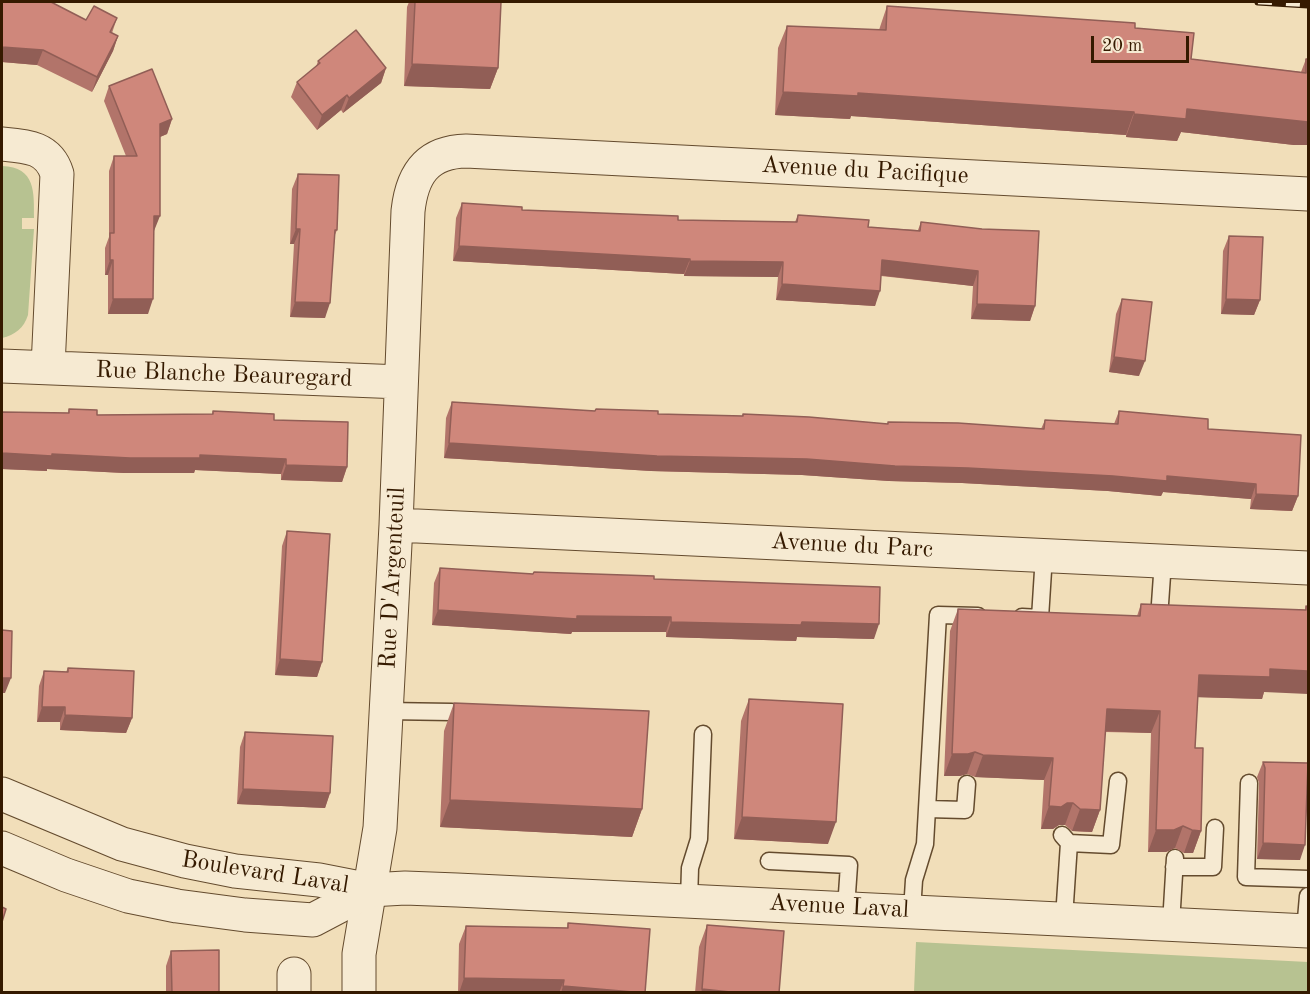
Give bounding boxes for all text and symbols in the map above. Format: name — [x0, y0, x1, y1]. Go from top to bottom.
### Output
scale bar — [1094, 24, 1192, 62]
text: 20 m — [1102, 37, 1142, 55]
street label: Avenue du Pacifique — [761, 151, 969, 191]
street label: Rue Blanche Beauregard — [95, 356, 353, 394]
street label: Rue D'Argenteuil — [374, 486, 412, 670]
street label: Avenue du Parc — [770, 527, 934, 565]
street label: Boulevard Laval — [179, 846, 351, 900]
street label: Avenue Laval — [768, 889, 910, 925]

